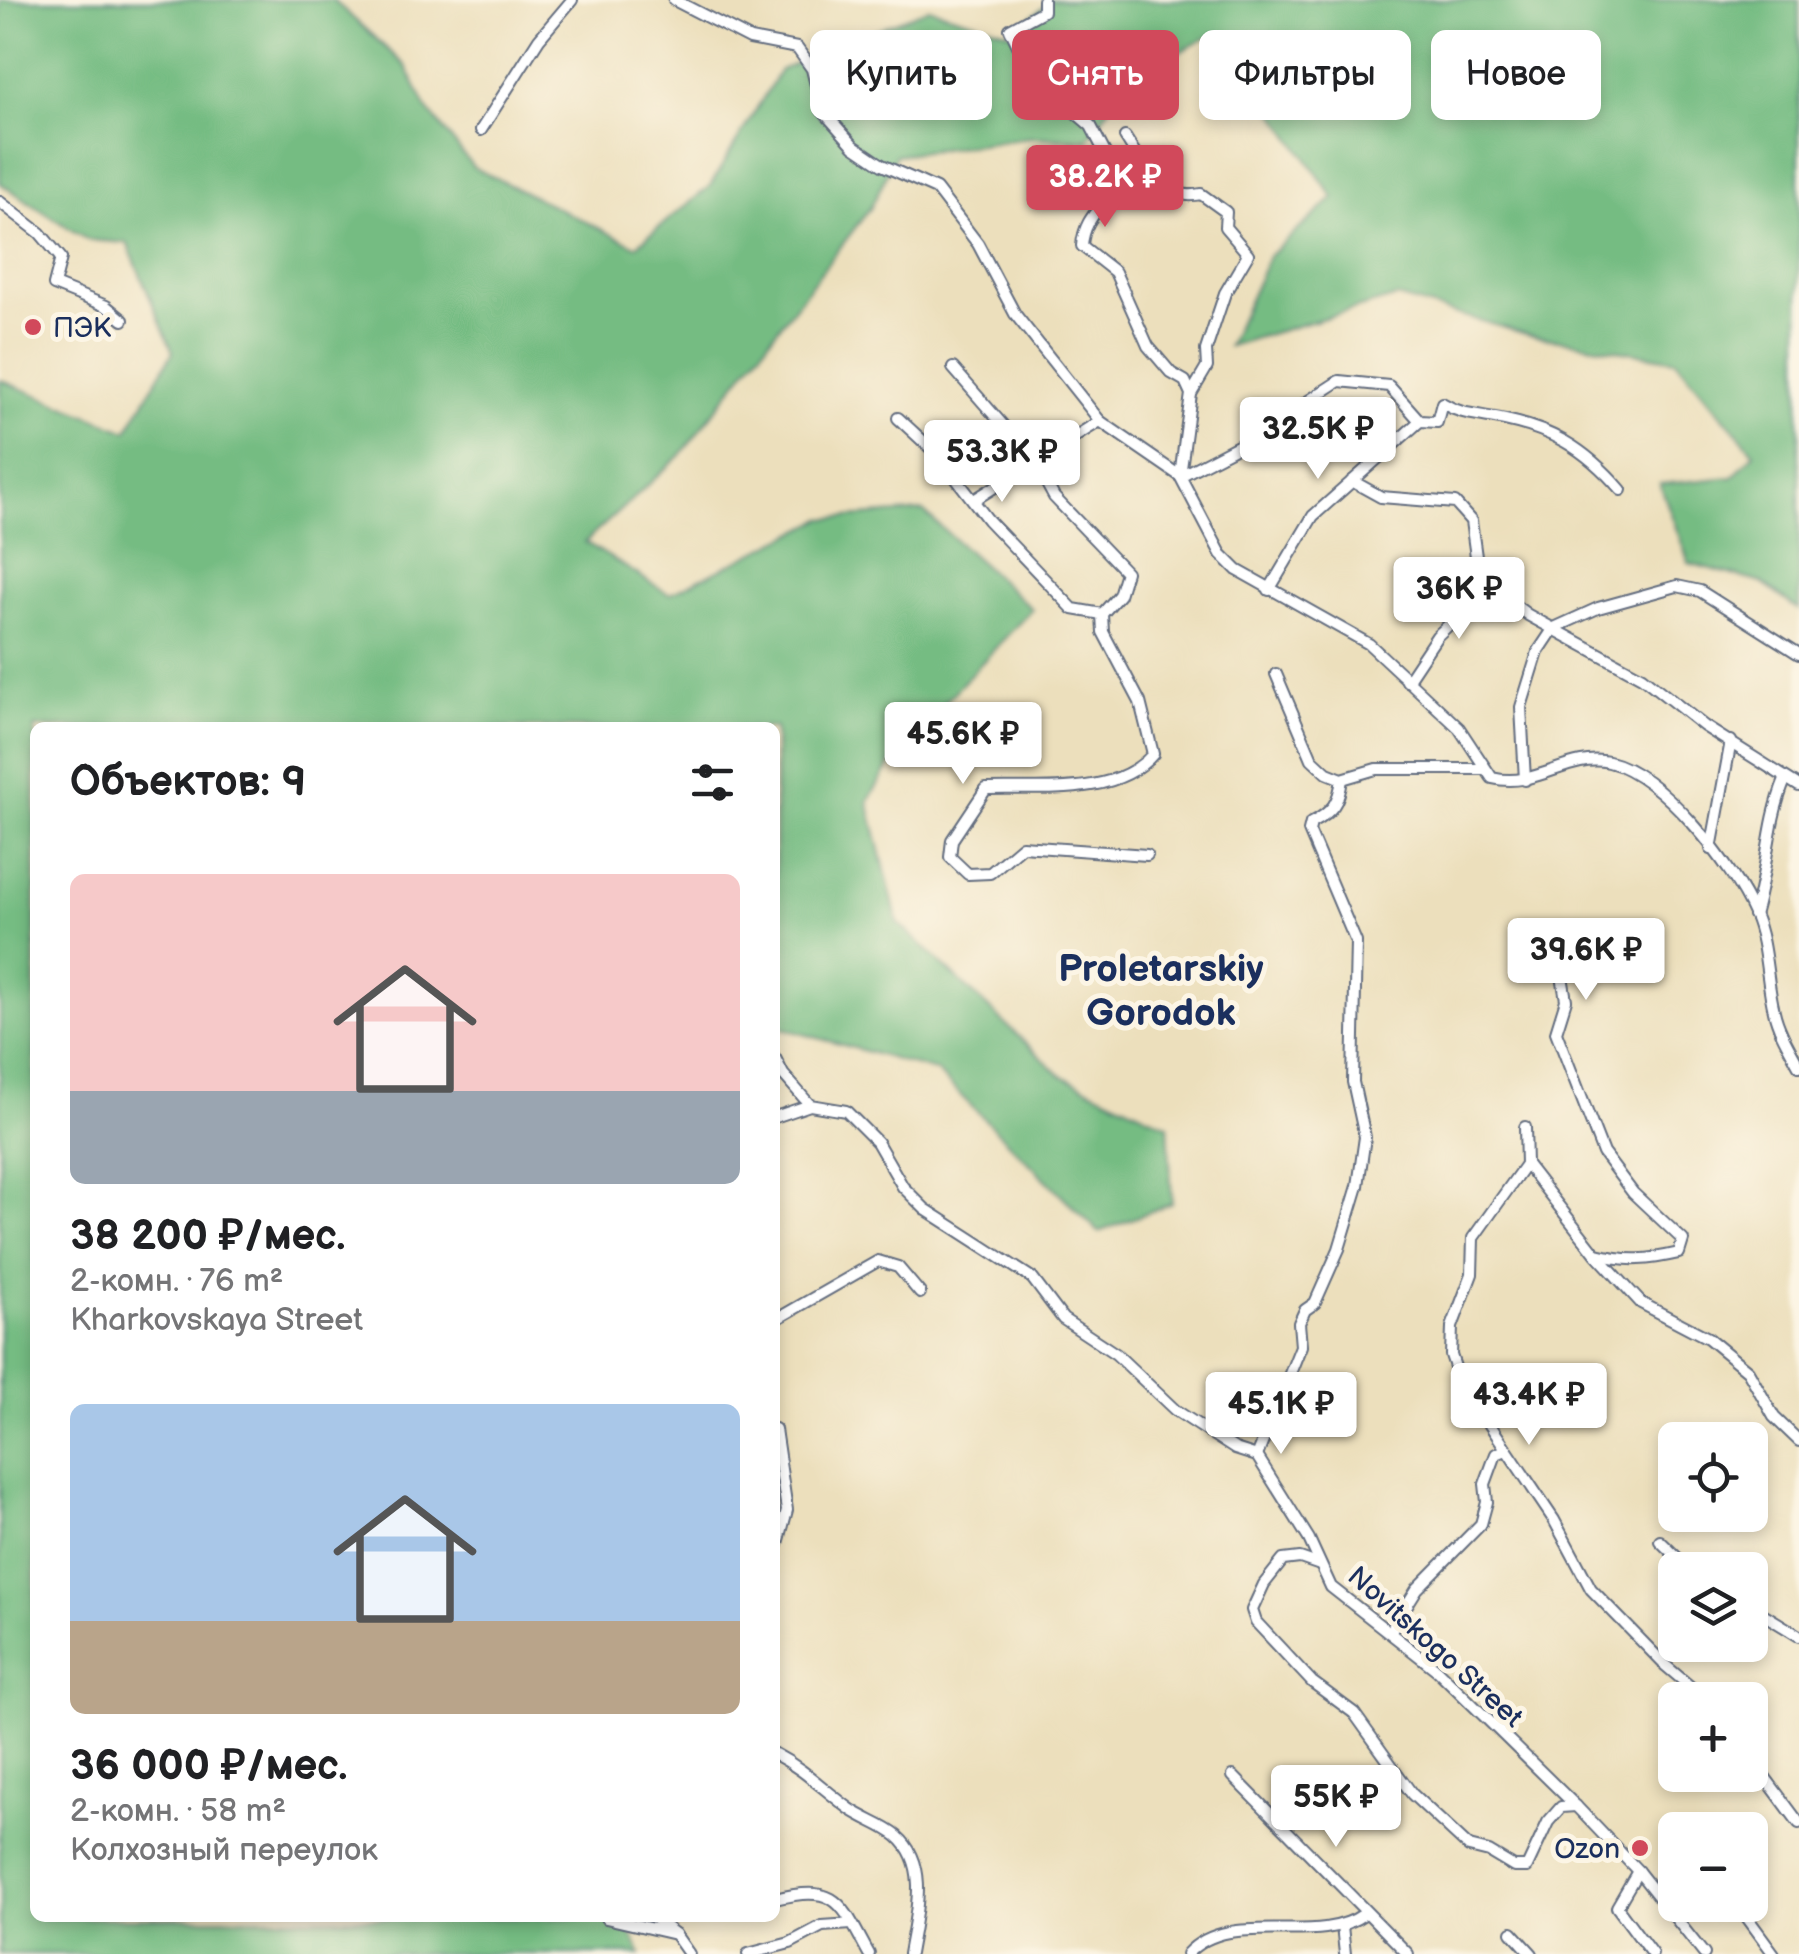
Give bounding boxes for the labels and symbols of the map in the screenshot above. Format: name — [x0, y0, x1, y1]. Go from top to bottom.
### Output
pin: 38.2K ₽ — [1013, 145, 1197, 230]
place label: ПЭК — [53, 312, 112, 345]
marker: ПЭК — [22, 316, 44, 338]
pin: 32.5K ₽ — [1226, 397, 1410, 482]
pin: 53.3K ₽ — [910, 420, 1094, 505]
pin: 36K ₽ — [1389, 557, 1529, 642]
pin: 45.6K ₽ — [871, 702, 1055, 787]
pin: 39.6K ₽ — [1494, 918, 1678, 1003]
district label: Proletarskiy Gorodok — [1058, 947, 1264, 1036]
pin: 43.4K ₽ — [1437, 1363, 1621, 1448]
pin: 45.1K ₽ — [1189, 1372, 1373, 1457]
street label: Novitskogo Street — [1341, 1560, 1530, 1735]
pin: 55K ₽ — [1266, 1765, 1406, 1850]
place label: Ozon — [1554, 1833, 1620, 1866]
marker: Ozon — [1629, 1837, 1651, 1859]

